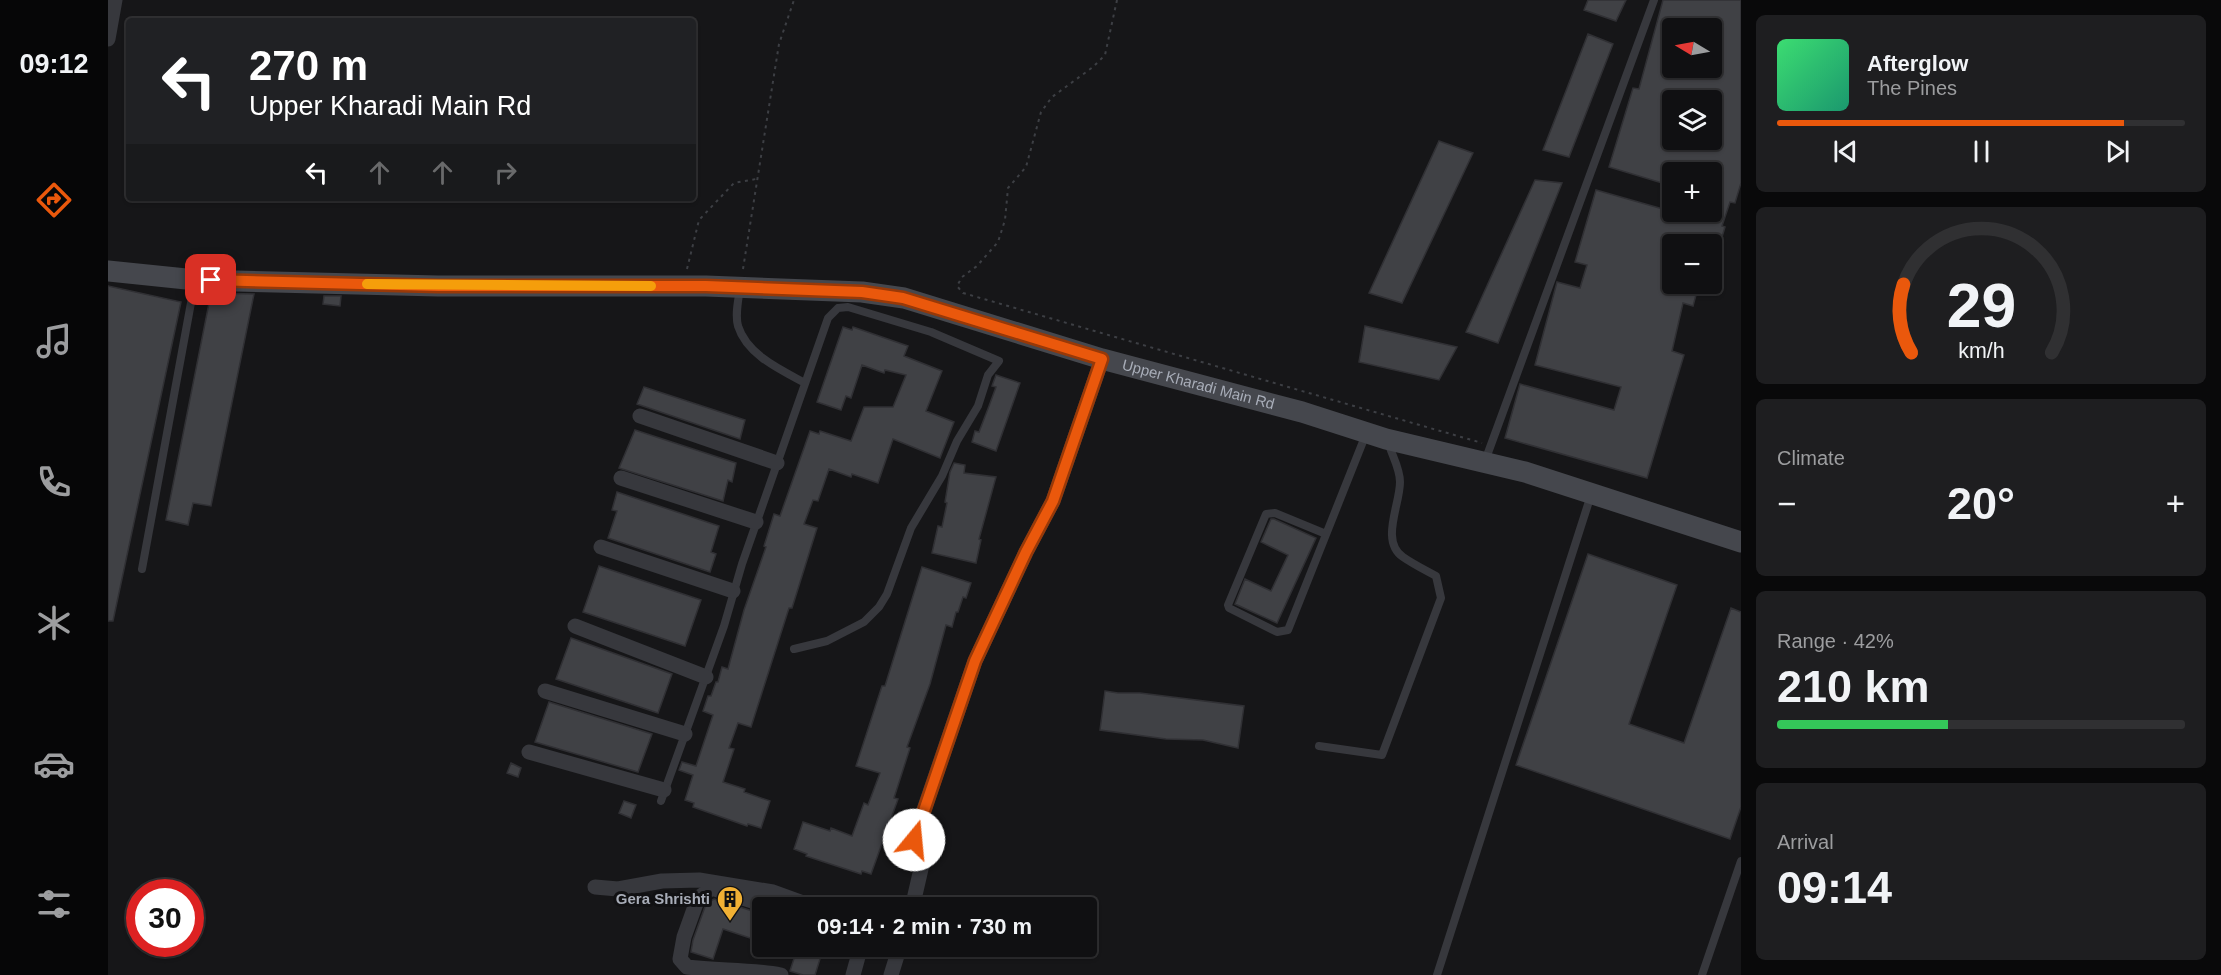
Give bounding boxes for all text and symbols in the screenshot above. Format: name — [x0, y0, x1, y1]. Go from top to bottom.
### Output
north arrow — [1662, 18, 1722, 78]
map controls — [1662, 18, 1722, 294]
icon: left — [150, 42, 228, 120]
text: 270 m — [249, 42, 368, 89]
text: 09:12 — [19, 49, 89, 79]
text: Afterglow — [1867, 51, 1968, 76]
text: The Pines — [1867, 77, 1957, 99]
button: layers — [1662, 90, 1722, 150]
text: Upper Kharadi Main Rd — [249, 91, 531, 121]
icon: previous — [1829, 135, 1862, 168]
icon: pause — [1965, 135, 1998, 168]
icon: next — [2101, 135, 2134, 168]
icon: left — [300, 156, 333, 189]
icon: ahead — [363, 156, 396, 189]
icon: ahead — [426, 156, 459, 189]
icon: right — [489, 156, 522, 189]
button: + — [1662, 162, 1722, 222]
icon: directions — [33, 179, 75, 221]
button: − — [1662, 234, 1722, 294]
pin — [185, 254, 236, 305]
icon: arrive — [194, 263, 227, 296]
text: 29 — [1946, 271, 2016, 340]
icon: music — [33, 320, 75, 362]
text: km/h — [1958, 339, 2004, 363]
street label: Upper Kharadi Main Rd — [1121, 356, 1277, 412]
text: Climate — [1777, 447, 1845, 469]
icon: phone — [33, 461, 75, 503]
text: 20° — [1947, 478, 2015, 529]
text: − — [1777, 485, 1796, 522]
text: + — [2166, 485, 2185, 522]
icon: climate — [33, 602, 75, 644]
text: Range · 42% — [1777, 630, 1894, 652]
text: 210 km — [1777, 661, 1930, 712]
icon: car — [33, 743, 75, 785]
position arrow — [882, 808, 946, 872]
text: Arrival — [1777, 831, 1834, 853]
text: 09:14 — [1777, 862, 1892, 913]
speed limit sign: 30 — [126, 879, 204, 957]
icon: filters — [33, 883, 75, 925]
building icon: Gera Shrishti — [715, 884, 745, 922]
place label: Gera Shrishti — [616, 890, 710, 907]
text: 09:14 · 2 min · 730 m — [817, 914, 1032, 939]

